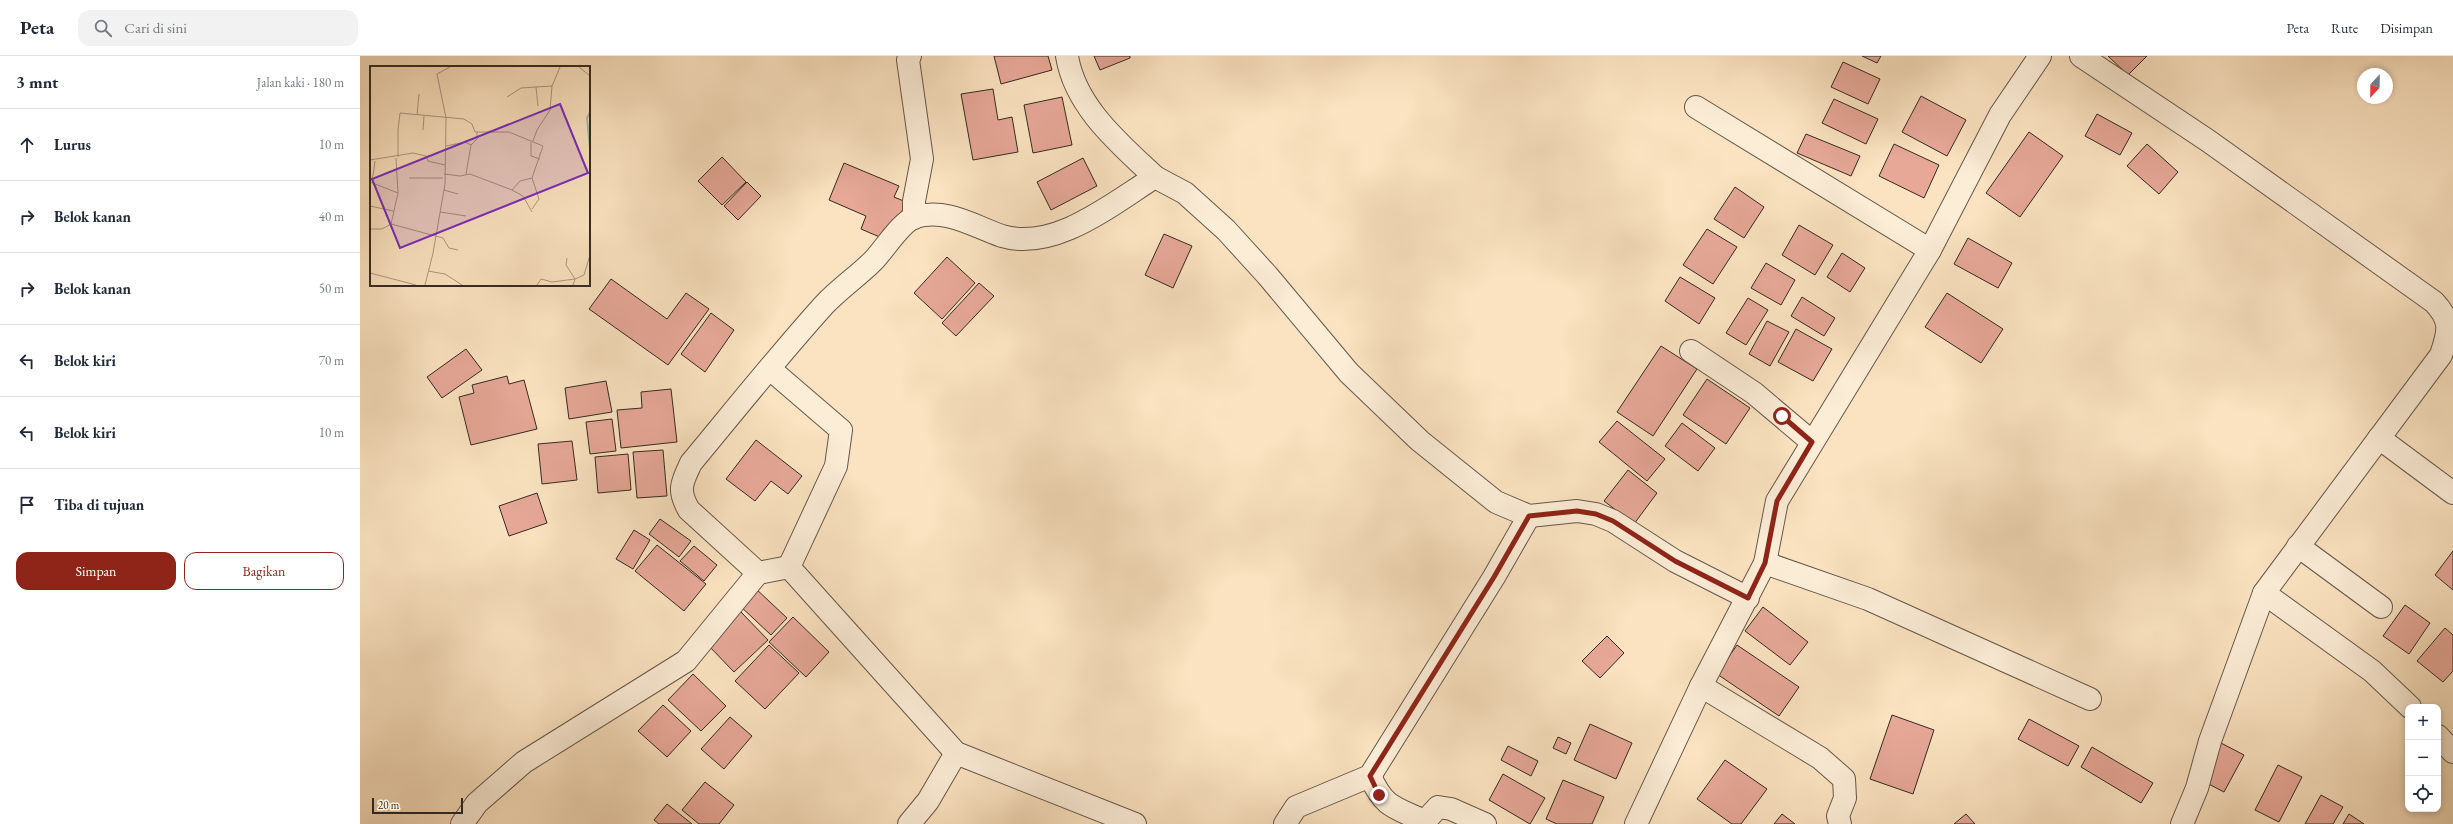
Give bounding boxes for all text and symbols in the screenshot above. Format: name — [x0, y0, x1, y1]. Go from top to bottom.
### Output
search box — [78, 10, 358, 46]
text: Peta — [20, 15, 54, 40]
icon: search — [92, 17, 114, 39]
text: Cari di sini — [124, 18, 187, 37]
text: Peta — [2287, 19, 2309, 37]
text: Rute — [2331, 19, 2358, 37]
text: Disimpan — [2380, 19, 2433, 37]
inset map — [370, 66, 590, 286]
north arrow — [2357, 68, 2393, 104]
text: 3 mnt — [16, 71, 58, 93]
text: Jalan kaki · 180 m — [257, 74, 344, 91]
icon: ahead — [16, 134, 38, 156]
text: Lurus — [54, 135, 91, 154]
text: 10 m — [319, 136, 344, 153]
icon: right — [16, 206, 38, 228]
text: Belok kanan — [54, 207, 131, 226]
text: 40 m — [319, 208, 344, 225]
icon: right — [16, 278, 38, 300]
text: Belok kanan — [54, 279, 131, 298]
text: 50 m — [319, 280, 344, 297]
icon: left — [16, 350, 38, 372]
text: Belok kiri — [54, 351, 116, 370]
text: 70 m — [319, 352, 344, 369]
route start — [1773, 407, 1791, 425]
icon: left — [16, 422, 38, 444]
text: Belok kiri — [54, 423, 116, 442]
text: 10 m — [319, 424, 344, 441]
icon: arrive — [16, 494, 38, 516]
text: Tiba di tujuan — [54, 495, 144, 514]
button: Simpan — [16, 552, 176, 590]
button: Bagikan — [184, 552, 344, 590]
map controls — [2405, 704, 2441, 812]
button: + — [2405, 704, 2441, 740]
button: − — [2405, 740, 2441, 776]
button: locate — [2405, 776, 2441, 812]
route end — [1370, 786, 1388, 804]
scale bar — [372, 796, 463, 815]
text: 20 m — [378, 798, 399, 812]

